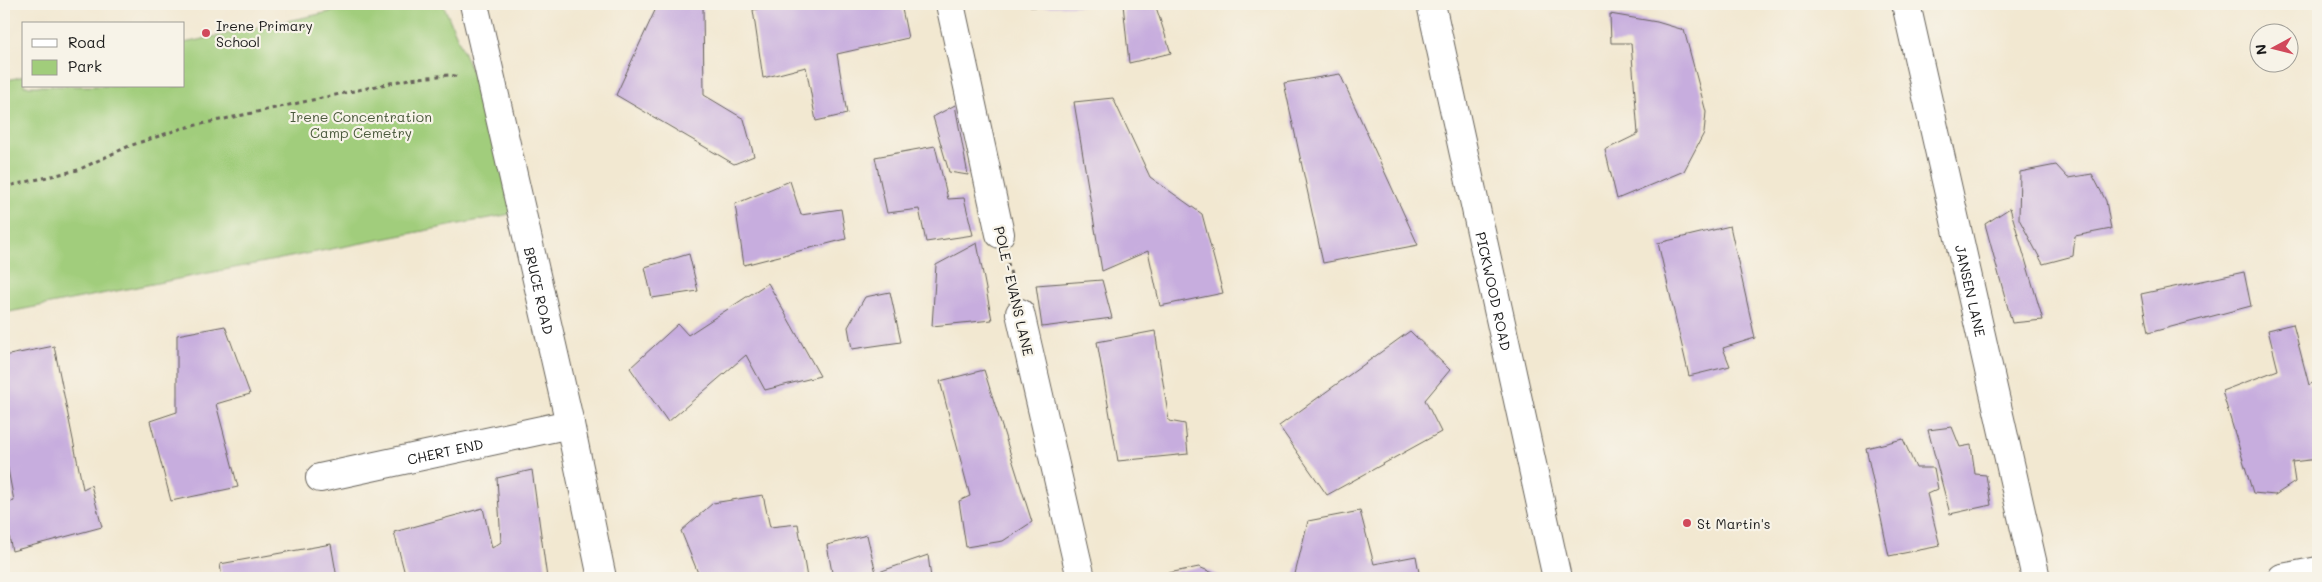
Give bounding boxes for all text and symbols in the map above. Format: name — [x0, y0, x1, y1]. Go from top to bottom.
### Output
place label: Irene Primary School — [216, 16, 313, 51]
legend — [22, 22, 185, 88]
north arrow — [2250, 22, 2300, 72]
marker: Irene Primary School — [200, 27, 212, 39]
text: Road — [68, 32, 105, 52]
text: N — [2251, 43, 2271, 56]
text: Park — [68, 56, 102, 76]
park label: Irene Concentration Camp Cemetry — [290, 107, 432, 142]
street label: POLE - EVANS LANE — [990, 224, 1038, 358]
street label: PICKWOOD ROAD — [1472, 230, 1516, 352]
street label: JANSEN LANE — [1951, 243, 1991, 339]
street label: BRUCE ROAD — [520, 245, 559, 336]
street label: CHERT END — [405, 434, 485, 468]
place label: St Martin's — [1697, 514, 1771, 533]
marker: St Martin's — [1681, 517, 1693, 529]

